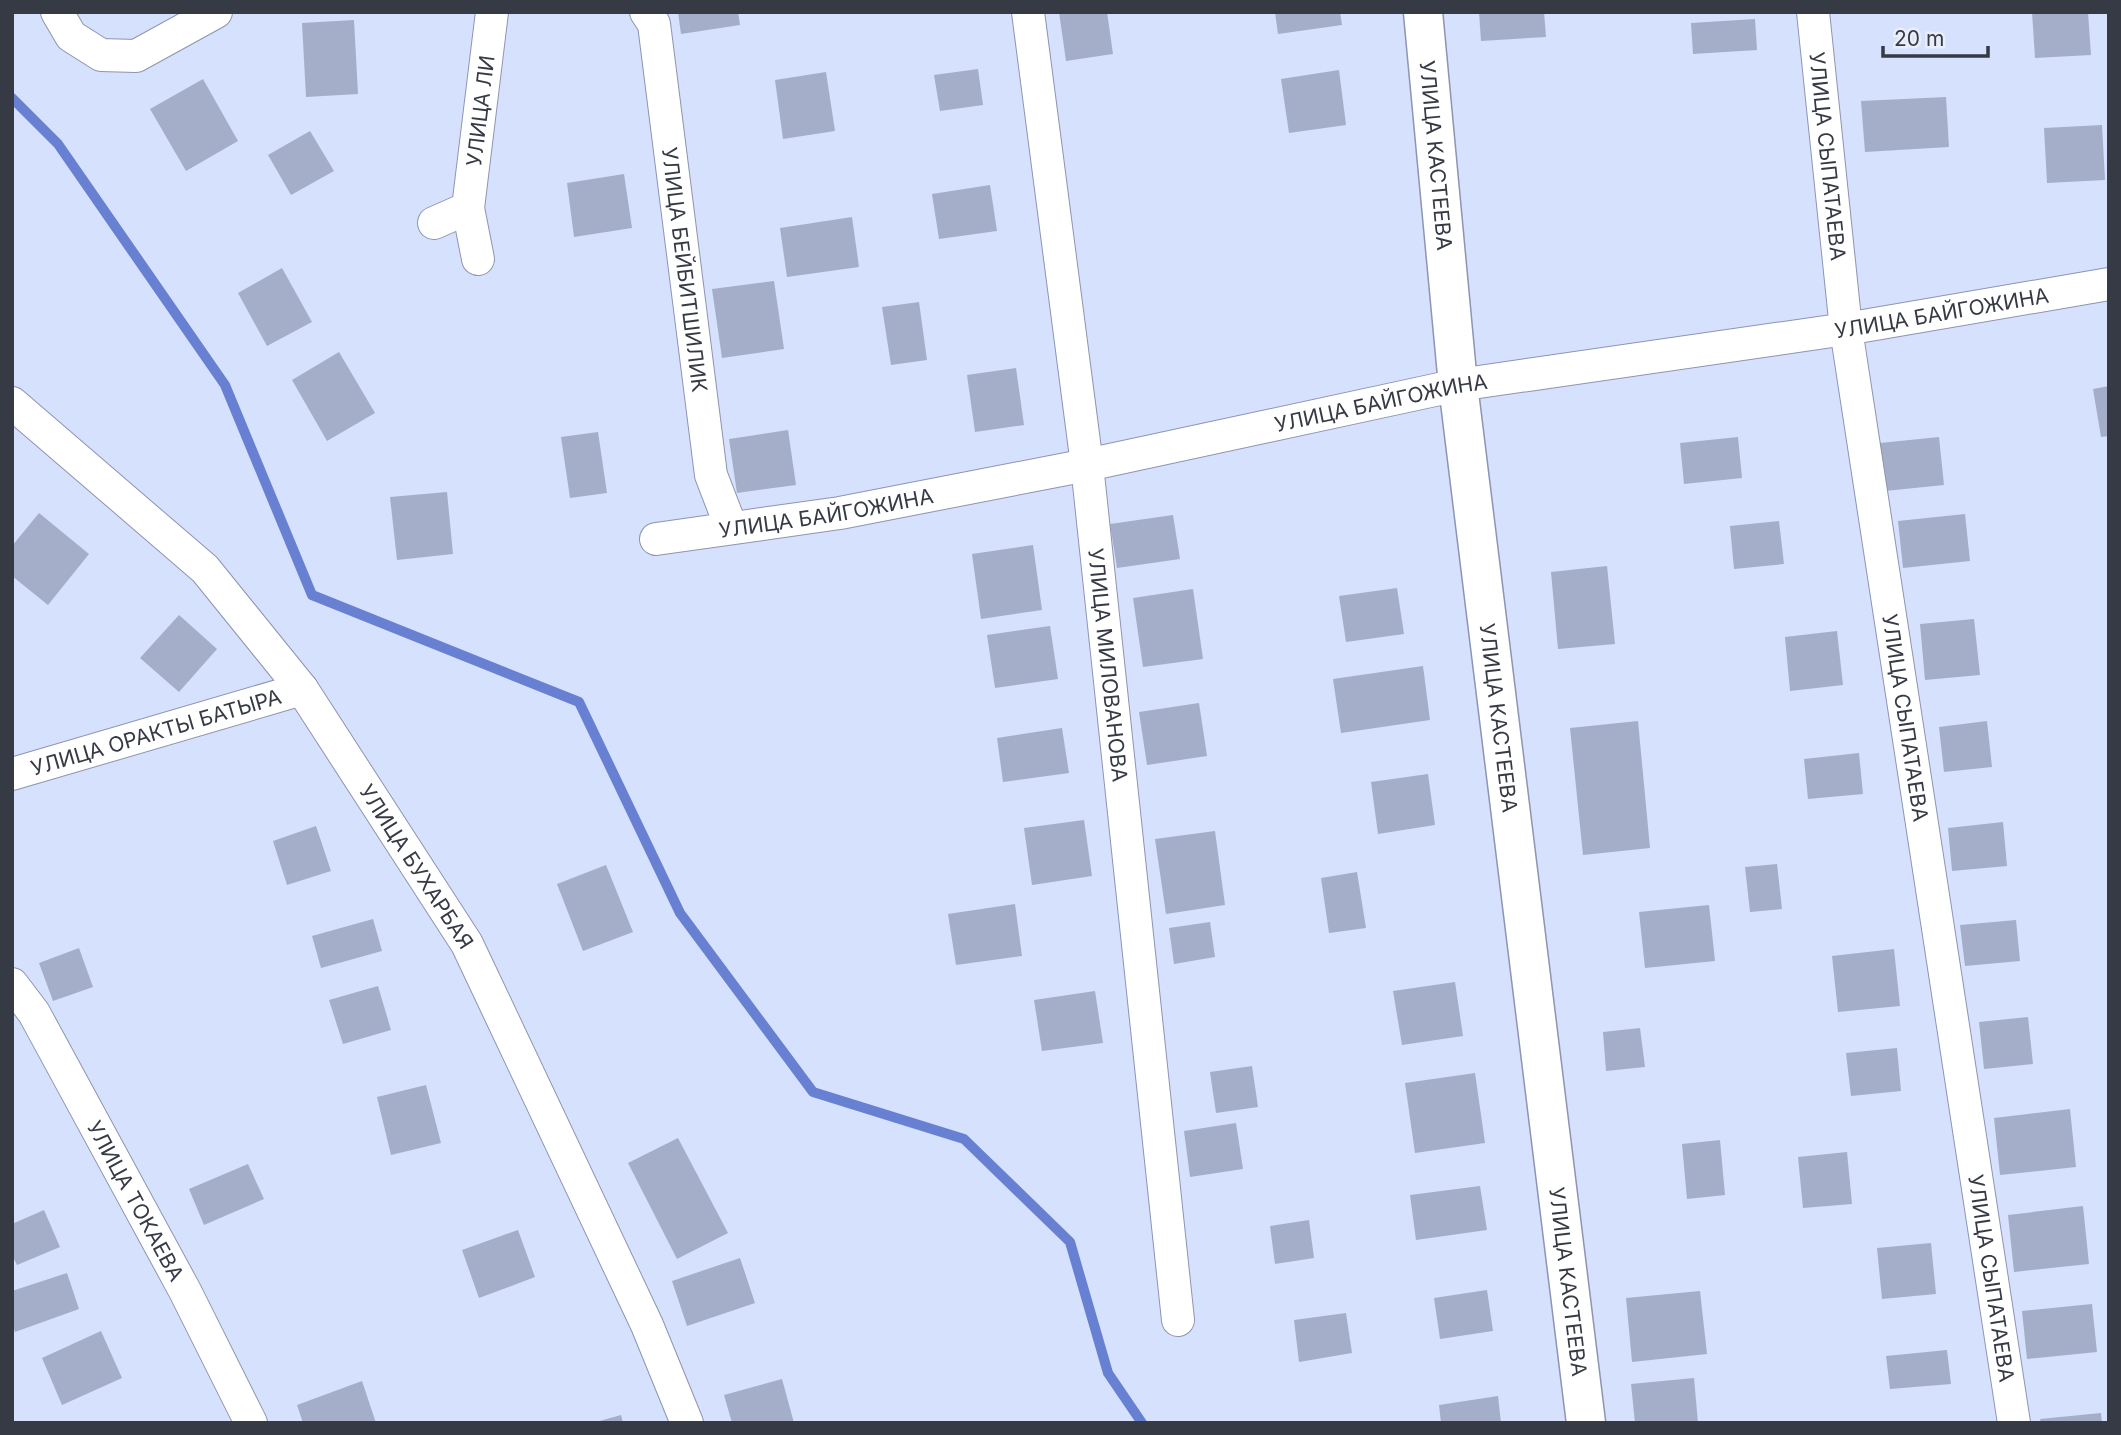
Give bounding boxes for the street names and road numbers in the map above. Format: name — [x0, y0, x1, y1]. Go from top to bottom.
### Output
street label: УЛИЦА СЫПАТАЕВА — [1805, 51, 1851, 262]
street label: УЛИЦА ЛИ — [461, 54, 499, 168]
street label: УЛИЦА КАСТЕЕВА — [1415, 59, 1458, 251]
street label: УЛИЦА БЕЙБИТШИЛИК — [657, 146, 713, 394]
street label: УЛИЦА БАЙГОЖИНА — [1833, 282, 2051, 343]
street label: УЛИЦА БАЙГОЖИНА — [1272, 368, 1489, 437]
street label: УЛИЦА БАЙГОЖИНА — [717, 483, 935, 542]
street label: УЛИЦА МИЛОВАНОВА — [1083, 547, 1133, 783]
street label: УЛИЦА СЫПАТАЕВА — [1877, 612, 1934, 823]
street label: УЛИЦА КАСТЕЕВА — [1475, 622, 1523, 814]
street label: УЛИЦА ОРАКТЫ БАТЫРА — [28, 683, 284, 780]
street label: УЛИЦА БУХАРБАЯ — [354, 779, 479, 953]
street label: УЛИЦА ТОКАЕВА — [82, 1116, 190, 1285]
street label: УЛИЦА СЫПАТАЕВА — [1963, 1173, 2020, 1384]
street label: УЛИЦА КАСТЕЕВА — [1544, 1185, 1593, 1378]

